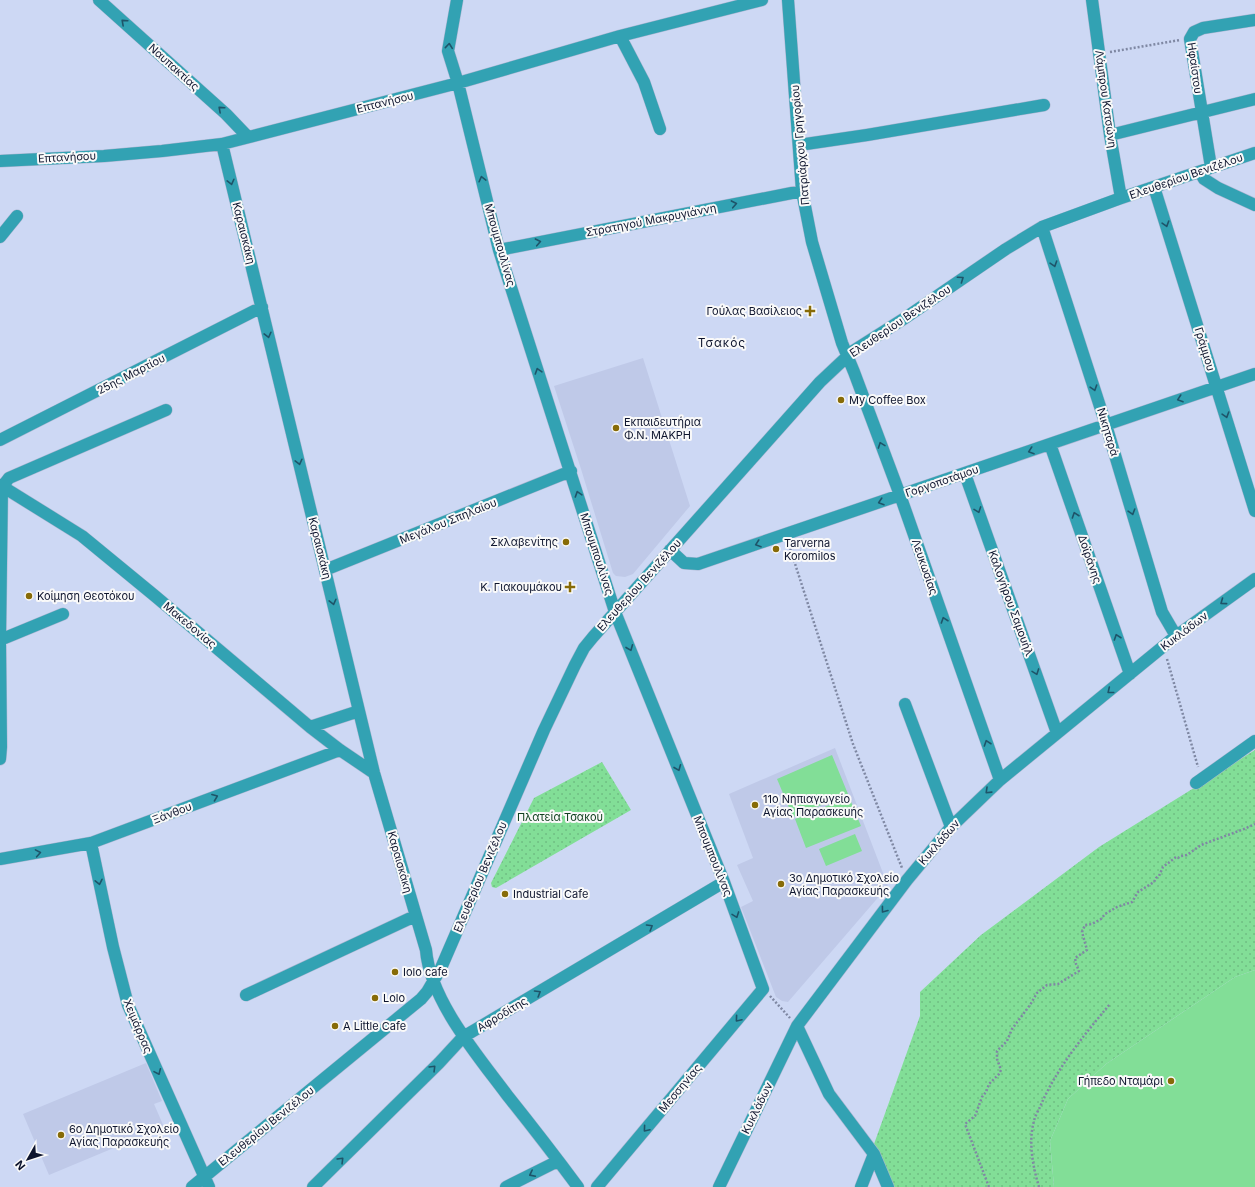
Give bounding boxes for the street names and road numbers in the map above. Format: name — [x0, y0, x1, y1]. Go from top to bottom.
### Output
street label: Ναυπακτίας — [146, 41, 202, 93]
street label: Ηφαίστου — [1184, 42, 1206, 94]
street label: Λάμπρου Κατσώνη — [1092, 49, 1120, 149]
street label: Πατριάρχου Γρηγορίου — [788, 84, 812, 206]
street label: Επτανήσου — [355, 88, 415, 116]
street label: Επτανήσου — [38, 148, 96, 166]
street label: Ελευθερίου Βενιζέλου — [1127, 150, 1245, 202]
street label: Καραισκάκη — [230, 200, 258, 266]
street label: Στρατηγού Μακρυγιάννη — [585, 200, 717, 240]
street label: Μπουμπουλίνας — [481, 202, 519, 288]
street label: Ελευθερίου Βενιζέλου — [847, 282, 953, 360]
street label: Γράμμου — [1192, 325, 1218, 373]
street label: 25ης Μαρτίου — [95, 351, 167, 397]
street label: Νικηταρά — [1094, 406, 1122, 458]
street label: Γοργοποτάμου — [904, 462, 980, 500]
street label: Μεγάλου Σπηλαίου — [397, 495, 499, 547]
street label: Μπουμπουλίνας — [577, 511, 617, 597]
street label: Καραισκάκη — [306, 515, 334, 581]
street label: Δοϊράνης — [1075, 533, 1105, 585]
street label: Ελευθερίου Βενιζέλου — [594, 536, 684, 634]
street label: Λευκωσίας — [909, 537, 941, 597]
street label: Καλογήρου Σαμουήλ — [985, 548, 1037, 658]
street label: Μακεδονίας — [161, 599, 219, 651]
street label: Κυκλάδων — [1158, 608, 1211, 653]
street label: Ξάνθου — [150, 799, 194, 827]
street label: Μπουμπουλίνας — [690, 814, 736, 898]
street label: Κυκλάδων — [915, 816, 963, 868]
street label: Ελευθερίου Βενιζέλου — [450, 819, 510, 935]
street label: Καραισκάκη — [385, 830, 415, 894]
street label: Αφροδίτης — [474, 993, 530, 1035]
street label: Χειμάρρας — [120, 997, 156, 1055]
street label: Μεσσηνίας — [656, 1061, 704, 1115]
street label: Κυκλάδων — [738, 1079, 776, 1136]
street label: Ελευθερίου Βενιζέλου — [215, 1083, 317, 1169]

